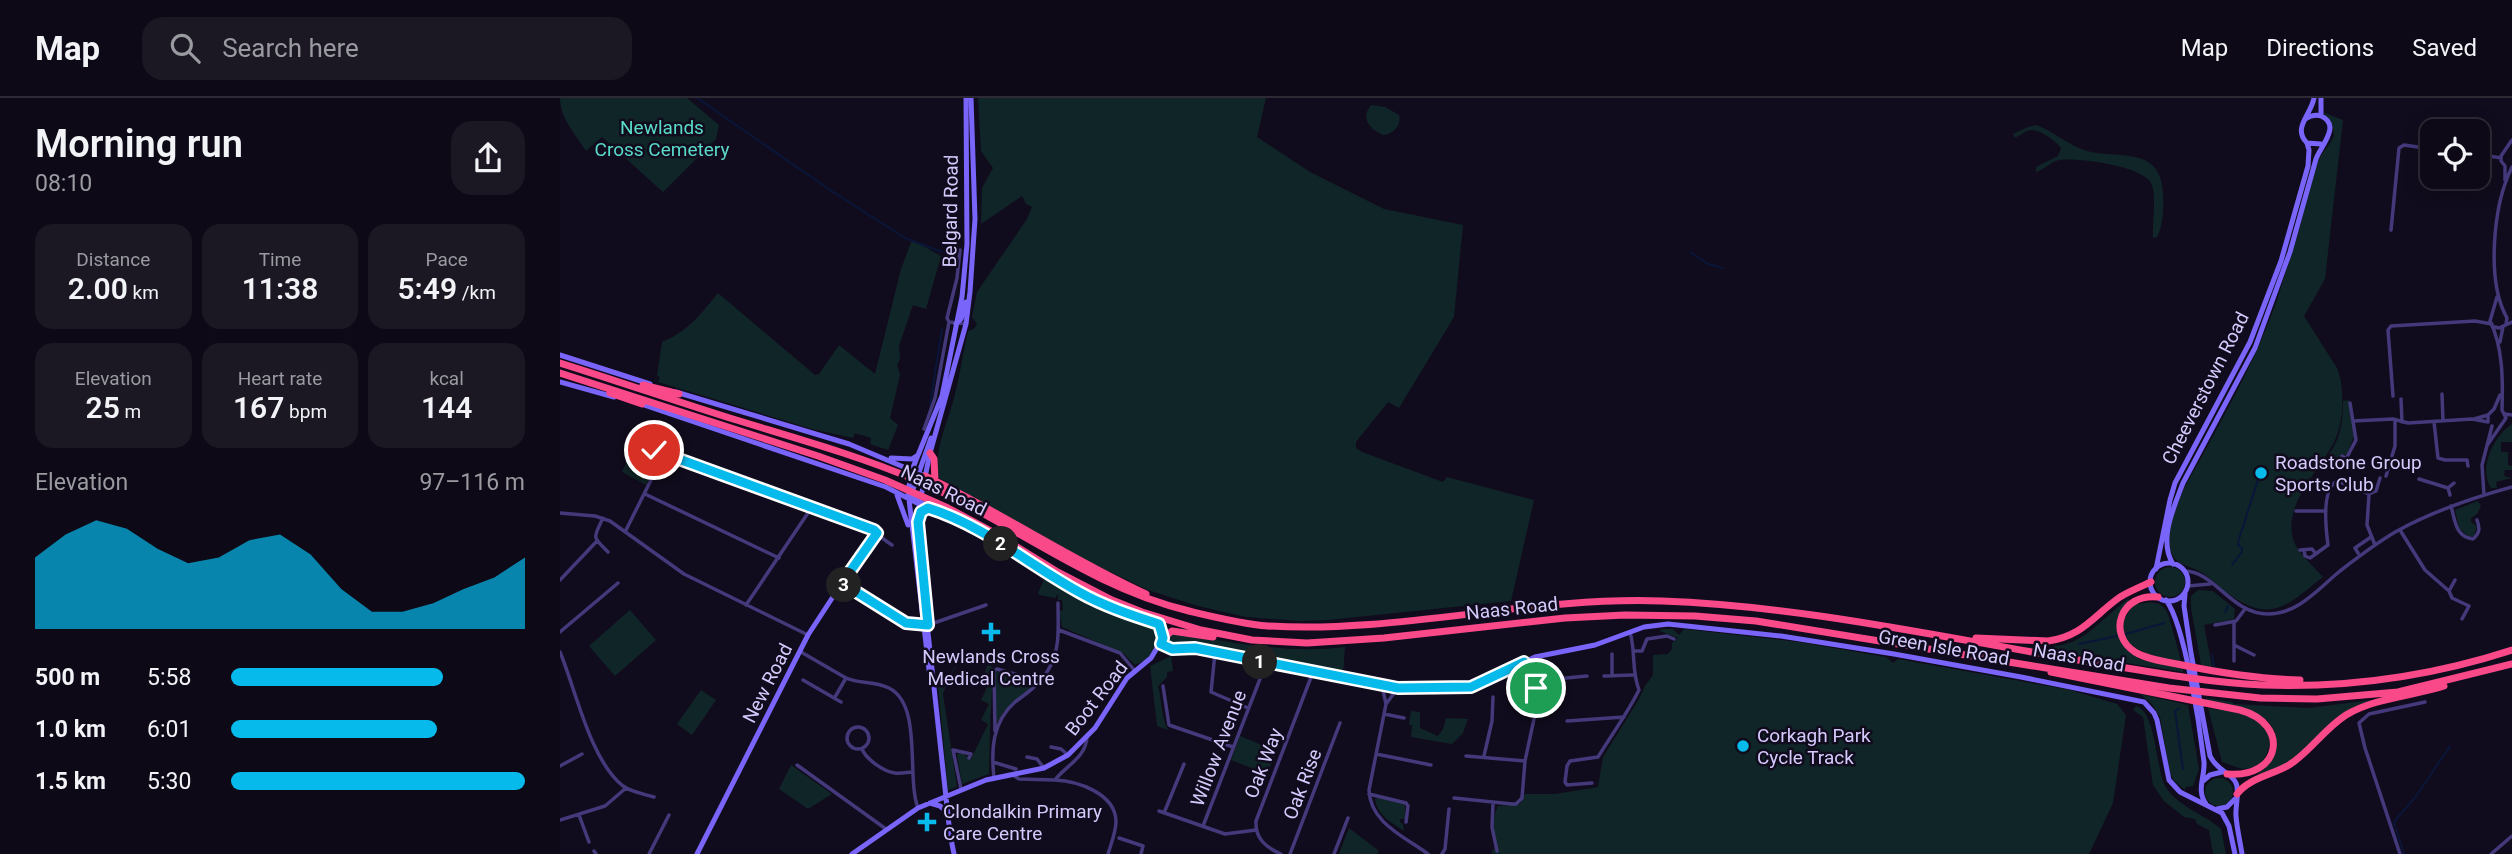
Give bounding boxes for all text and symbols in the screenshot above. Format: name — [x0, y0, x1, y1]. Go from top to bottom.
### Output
search box — [142, 17, 632, 80]
text: Map — [35, 29, 100, 68]
icon: search — [166, 29, 204, 67]
text: Search here — [222, 33, 359, 63]
text: Map — [2181, 34, 2228, 62]
text: Directions — [2266, 34, 2374, 62]
text: Saved — [2412, 34, 2477, 62]
park label: Newlands Cross Cemetery — [595, 116, 729, 161]
map controls — [2420, 119, 2490, 189]
button: locate — [2420, 119, 2490, 189]
button: share — [451, 121, 525, 195]
text: Morning run — [35, 122, 243, 166]
street label: Belgard Road — [938, 154, 963, 268]
text: 08:10 — [35, 170, 92, 197]
text: Distance — [76, 248, 150, 271]
text: Time — [259, 248, 301, 271]
text: Pace — [426, 248, 468, 271]
text: 2.00 — [68, 271, 128, 306]
text: 11:38 — [242, 271, 318, 306]
text: 5:49 — [397, 271, 457, 306]
text: km — [128, 281, 159, 304]
text: /km — [457, 281, 496, 304]
street label: Cheeverstown Road — [2157, 308, 2254, 468]
text: Elevation — [75, 367, 152, 390]
text: Heart rate — [238, 367, 322, 390]
text: kcal — [429, 367, 464, 390]
text: 25 — [86, 390, 120, 425]
text: 167 — [233, 390, 284, 425]
text: 144 — [421, 390, 472, 425]
text: m — [120, 400, 141, 423]
text: bpm — [284, 400, 327, 423]
pin — [624, 420, 684, 480]
icon: check — [635, 431, 673, 469]
place label: Roadstone Group Sports Club — [2275, 451, 2422, 496]
street label: Naas Road — [897, 460, 990, 521]
marker: Roadstone Group Sports Club — [2253, 465, 2269, 481]
text: Elevation — [35, 469, 128, 496]
text: 97–116 m — [419, 469, 525, 496]
pin: 2 — [984, 526, 1018, 562]
text: 2 — [995, 532, 1006, 555]
pin: 3 — [826, 568, 862, 602]
text: 3 — [838, 573, 849, 596]
street label: Naas Road — [1465, 592, 1559, 625]
marker: Newlands Cross Medical Centre — [981, 622, 1001, 642]
street label: Green Isle Road — [1877, 625, 2011, 670]
street label: Naas Road — [2031, 638, 2126, 677]
street label: New Road — [738, 640, 797, 727]
pin: 1 — [1242, 644, 1278, 680]
place label: Newlands Cross Medical Centre — [922, 645, 1060, 690]
text: 1 — [1254, 650, 1265, 673]
street label: Boot Road — [1060, 657, 1133, 740]
pin — [1506, 658, 1566, 718]
text: 500 m — [35, 664, 100, 691]
text: 5:58 — [147, 664, 191, 691]
icon: arrive — [1517, 669, 1555, 707]
street label: Willow Avenue — [1186, 687, 1251, 810]
text: 1.0 km — [35, 716, 106, 743]
text: 6:01 — [147, 716, 191, 743]
place label: Corkagh Park Cycle Track — [1757, 724, 1871, 769]
street label: Oak Way — [1240, 725, 1287, 802]
marker: Corkagh Park Cycle Track — [1735, 738, 1751, 754]
street label: Oak Rise — [1278, 746, 1326, 823]
text: 1.5 km — [35, 768, 106, 795]
text: 5:30 — [147, 768, 191, 795]
place label: Clondalkin Primary Care Centre — [943, 800, 1102, 845]
marker: Clondalkin Primary Care Centre — [917, 812, 937, 832]

